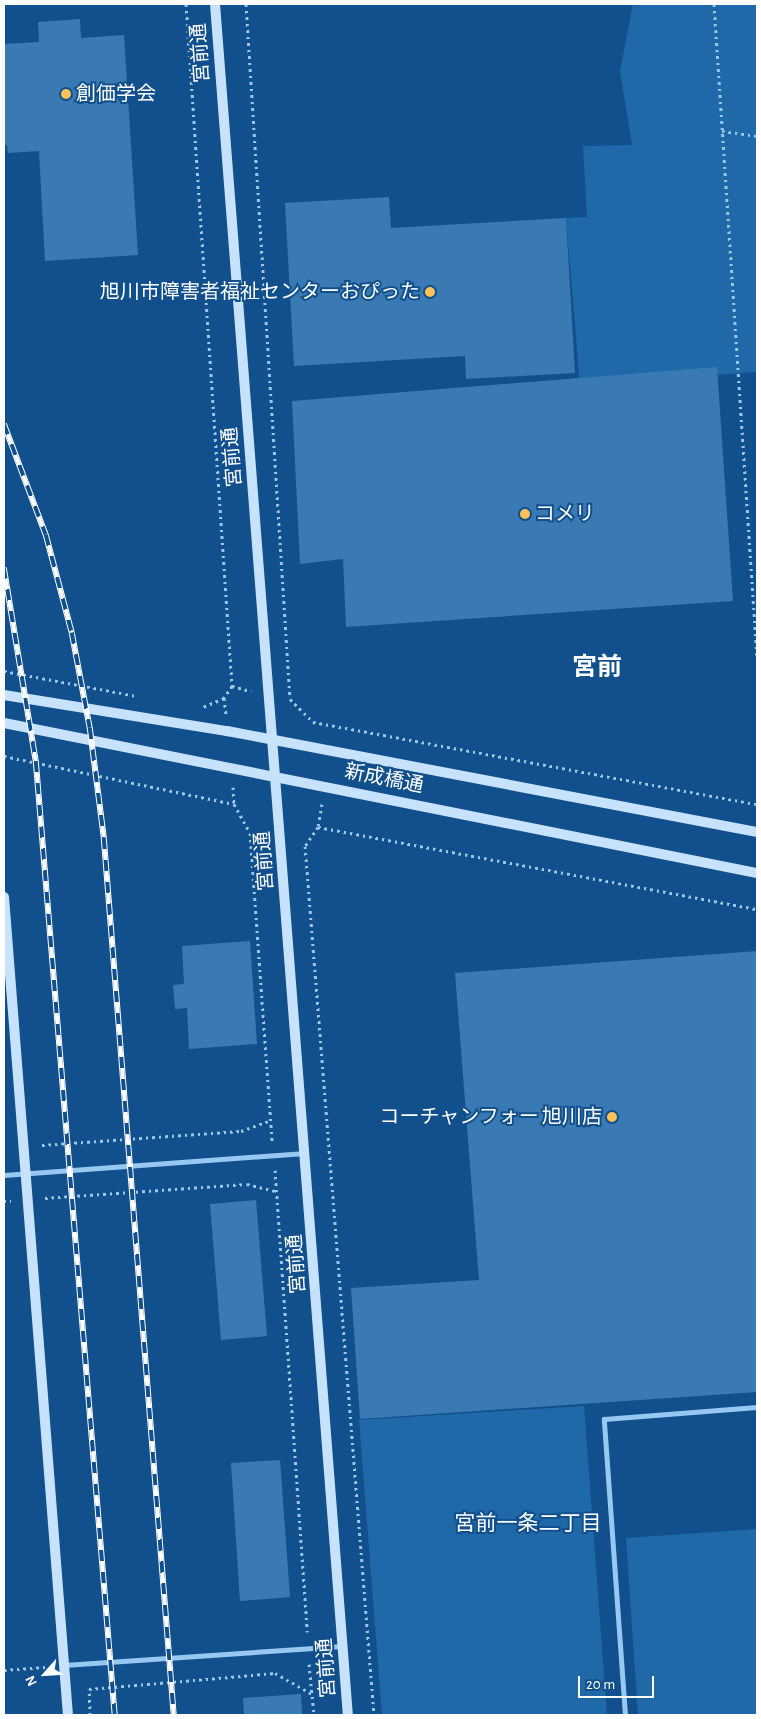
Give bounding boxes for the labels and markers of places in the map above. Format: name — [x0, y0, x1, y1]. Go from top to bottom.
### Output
place label: 創価学会 — [76, 82, 156, 106]
marker: 創価学会 — [60, 88, 72, 100]
place label: 旭川市障害者福祉センターおぴった — [100, 280, 420, 304]
marker: 旭川市障害者福祉センターおぴった — [424, 286, 436, 298]
place label: コメリ — [535, 502, 595, 526]
marker: コメリ — [519, 508, 531, 520]
place label: コーチャンフォー 旭川店 — [379, 1105, 602, 1129]
marker: コーチャンフォー 旭川店 — [606, 1111, 618, 1123]

